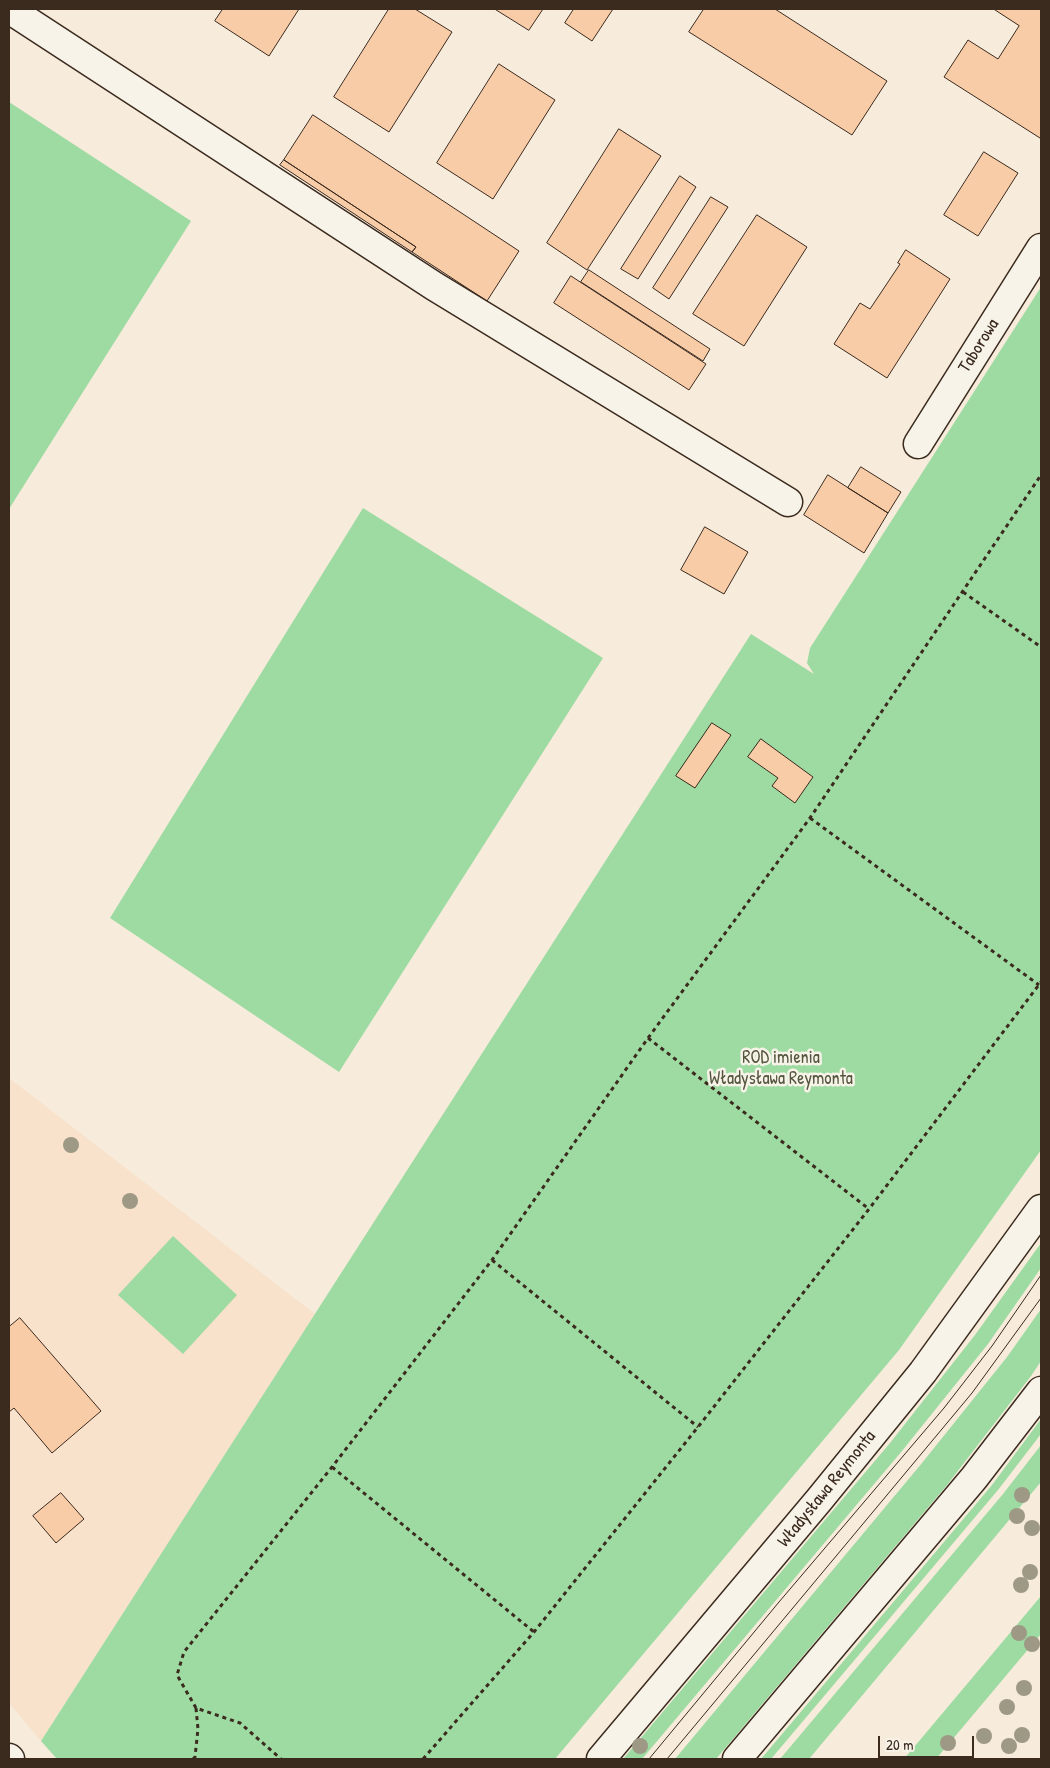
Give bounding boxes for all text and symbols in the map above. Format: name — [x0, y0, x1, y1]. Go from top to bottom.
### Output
street label: Taborowa — [954, 315, 1004, 377]
park label: ROD imienia Władysława Reymonta — [709, 1047, 853, 1090]
street label: Władysława Reymonta — [773, 1426, 881, 1552]
scale bar — [880, 1726, 976, 1758]
text: 20 m — [886, 1734, 913, 1755]

